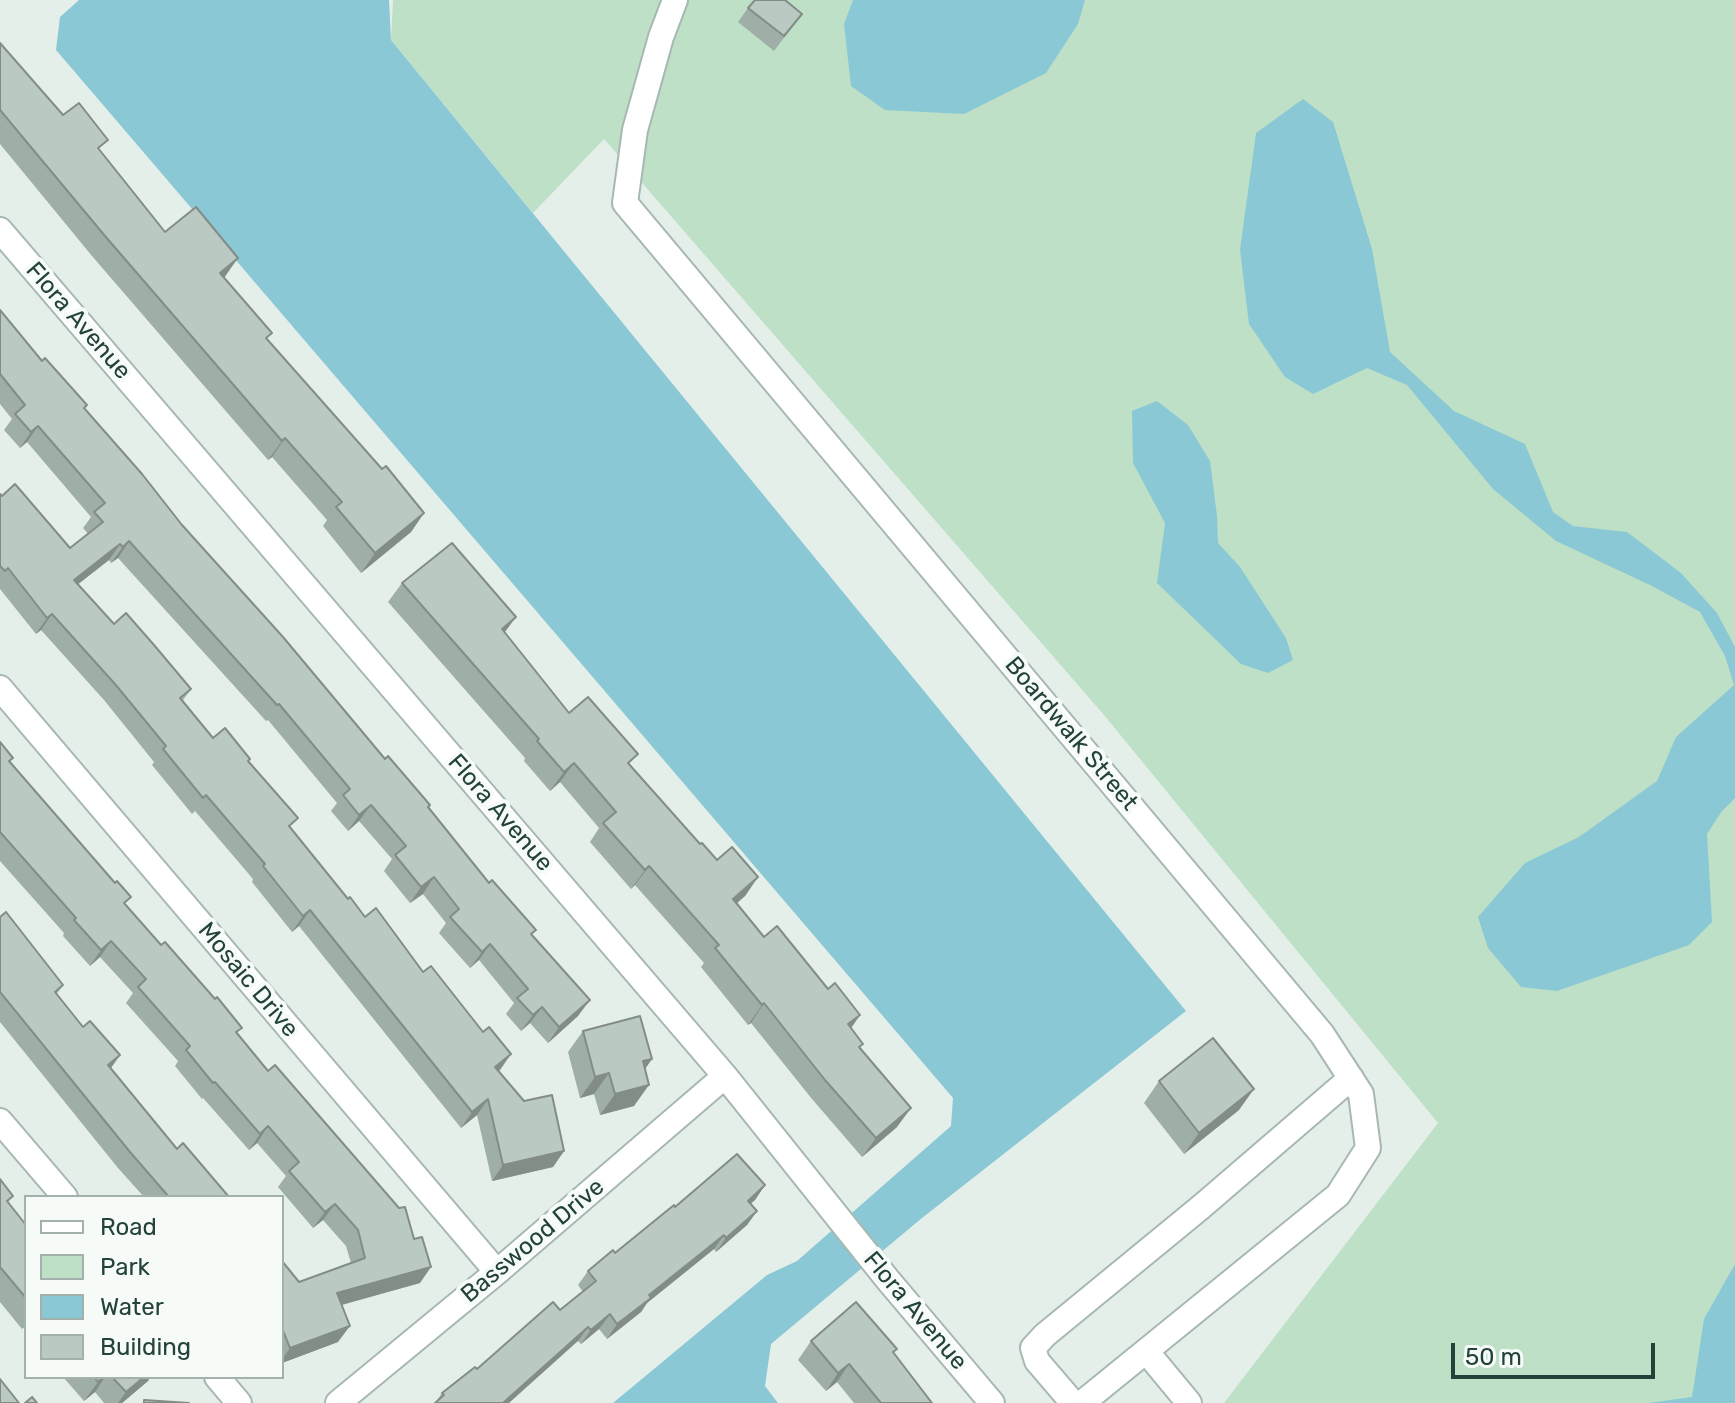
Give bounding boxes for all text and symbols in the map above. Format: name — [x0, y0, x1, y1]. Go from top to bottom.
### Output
street label: Flora Avenue — [19, 257, 137, 385]
street label: Boardwalk Street — [998, 651, 1144, 817]
street label: Flora Avenue — [441, 749, 559, 877]
street label: Mosaic Drive — [192, 917, 304, 1043]
street label: Basswood Drive — [456, 1173, 610, 1309]
legend — [24, 1195, 284, 1379]
text: Road — [100, 1213, 157, 1241]
street label: Flora Avenue — [857, 1246, 973, 1376]
text: Park — [100, 1253, 150, 1281]
text: Water — [100, 1293, 164, 1321]
scale bar — [1455, 1327, 1659, 1377]
text: Building — [100, 1333, 191, 1361]
text: 50 m — [1465, 1343, 1522, 1371]

